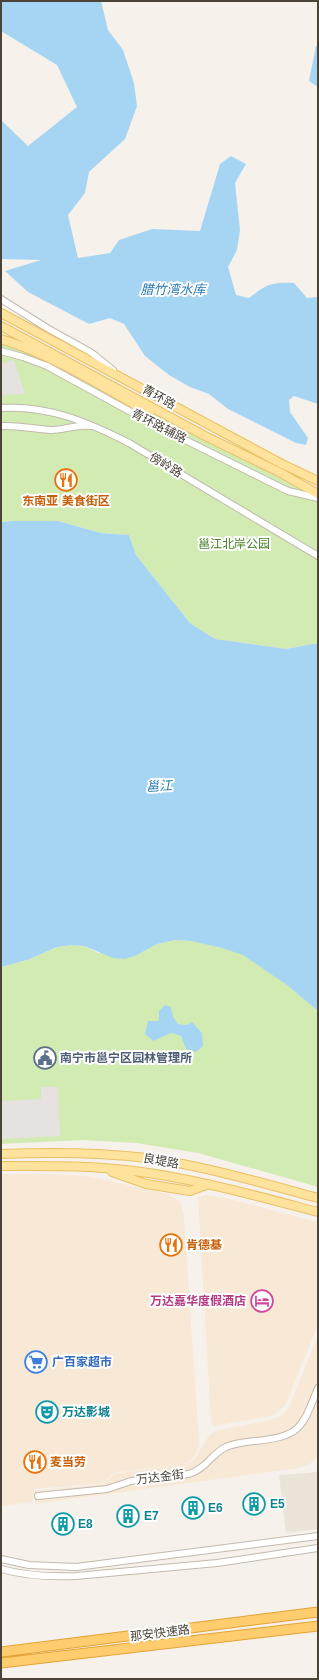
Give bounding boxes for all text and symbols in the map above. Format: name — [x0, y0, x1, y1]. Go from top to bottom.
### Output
water label: 腊竹湾水库 — [140, 282, 207, 297]
street label: 青环路 — [140, 382, 178, 412]
street label: 青环路辅路 — [129, 406, 189, 446]
street label: 傍岭路 — [147, 450, 185, 480]
restaurant icon: 东南亚 美食街区 — [53, 467, 79, 493]
place label: 东南亚 美食街区 — [22, 494, 110, 508]
park label: 邕江北岸公园 — [198, 537, 270, 551]
water label: 邕江 — [146, 778, 174, 794]
public building icon: 南宁市邕宁区园林管理所 — [32, 1045, 58, 1071]
place label: 南宁市邕宁区园林管理所 — [60, 1051, 192, 1065]
street label: 良堤路 — [142, 1151, 180, 1171]
restaurant icon: 肯德基 — [158, 1232, 184, 1258]
place label: 肯德基 — [186, 1238, 222, 1252]
hotel icon: 万达嘉华度假酒店 — [249, 1288, 275, 1314]
place label: 万达嘉华度假酒店 — [150, 1294, 246, 1308]
supermarket icon: 广百家超市 — [23, 1349, 49, 1375]
place label: 广百家超市 — [52, 1355, 112, 1369]
theatre icon: 万达影城 — [34, 1399, 60, 1425]
place label: 万达影城 — [62, 1405, 110, 1419]
restaurant icon: 麦当劳 — [22, 1449, 48, 1475]
place label: 麦当劳 — [50, 1455, 86, 1469]
street label: 万达金街 — [135, 1467, 185, 1487]
building icon: E5 — [241, 1491, 267, 1517]
building icon: E6 — [180, 1495, 206, 1521]
place label: E5 — [270, 1497, 285, 1511]
place label: E6 — [208, 1501, 223, 1515]
building icon: E7 — [115, 1503, 141, 1529]
place label: E7 — [144, 1509, 159, 1523]
building icon: E8 — [50, 1511, 76, 1537]
place label: E8 — [78, 1517, 93, 1531]
street label: 那安快速路 — [129, 1622, 191, 1644]

